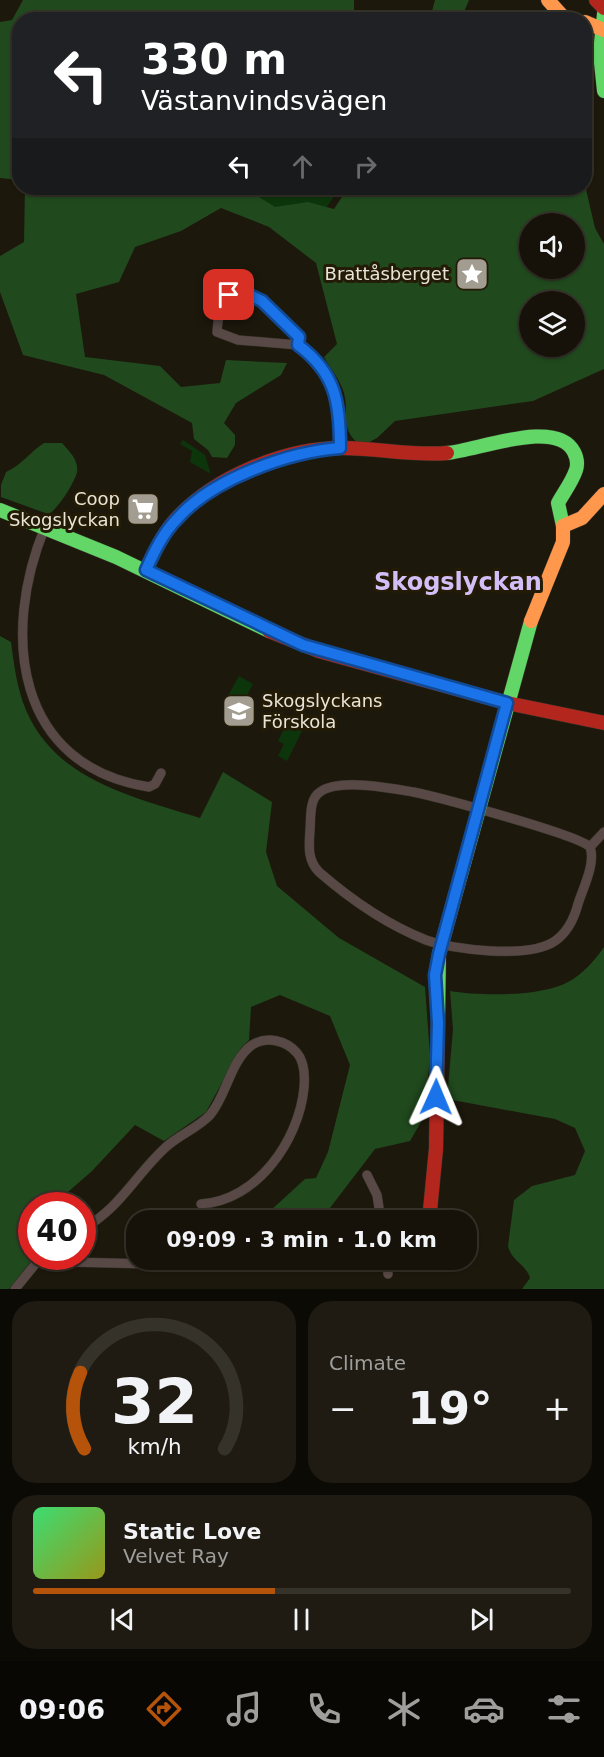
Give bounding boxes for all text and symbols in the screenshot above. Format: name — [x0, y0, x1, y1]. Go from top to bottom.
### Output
text: 330 m — [141, 35, 287, 84]
icon: left — [42, 36, 120, 114]
text: Västanvindsvägen — [141, 85, 387, 116]
icon: left — [223, 150, 256, 183]
icon: ahead — [286, 150, 319, 183]
icon: right — [349, 150, 382, 183]
map controls — [519, 213, 585, 357]
button: sound — [519, 213, 585, 279]
place icon: Brattåsberget — [454, 256, 490, 292]
place label: Brattåsberget — [325, 263, 449, 284]
pin — [203, 269, 254, 320]
icon: arrive — [212, 278, 245, 311]
button: layers — [519, 291, 585, 357]
place label: Coop Skogslyckan — [9, 488, 120, 530]
supermarket icon: Coop Skogslyckan — [125, 491, 161, 527]
district label: Skogslyckan — [374, 568, 542, 596]
place label: Skogslyckans Förskola — [262, 690, 383, 732]
school or university icon: Skogslyckans Förskola — [221, 693, 257, 729]
position arrow — [404, 1065, 468, 1129]
speed limit sign: 40 — [18, 1192, 96, 1270]
text: 09:09 · 3 min · 1.0 km — [166, 1227, 437, 1252]
text: Climate — [329, 1351, 406, 1375]
text: 32 — [111, 1365, 197, 1438]
text: 19° — [407, 1382, 493, 1435]
text: − — [329, 1389, 357, 1428]
text: + — [543, 1389, 571, 1428]
text: km/h — [127, 1434, 181, 1459]
text: Static Love — [123, 1519, 261, 1544]
text: Velvet Ray — [123, 1544, 229, 1568]
icon: previous — [106, 1603, 139, 1636]
icon: pause — [285, 1603, 318, 1636]
icon: next — [465, 1603, 498, 1636]
icon: directions — [143, 1688, 185, 1730]
icon: music — [223, 1688, 265, 1730]
icon: phone — [303, 1688, 345, 1730]
icon: climate — [383, 1688, 425, 1730]
icon: car — [463, 1688, 505, 1730]
icon: filters — [543, 1688, 585, 1730]
text: 09:06 — [19, 1694, 105, 1725]

